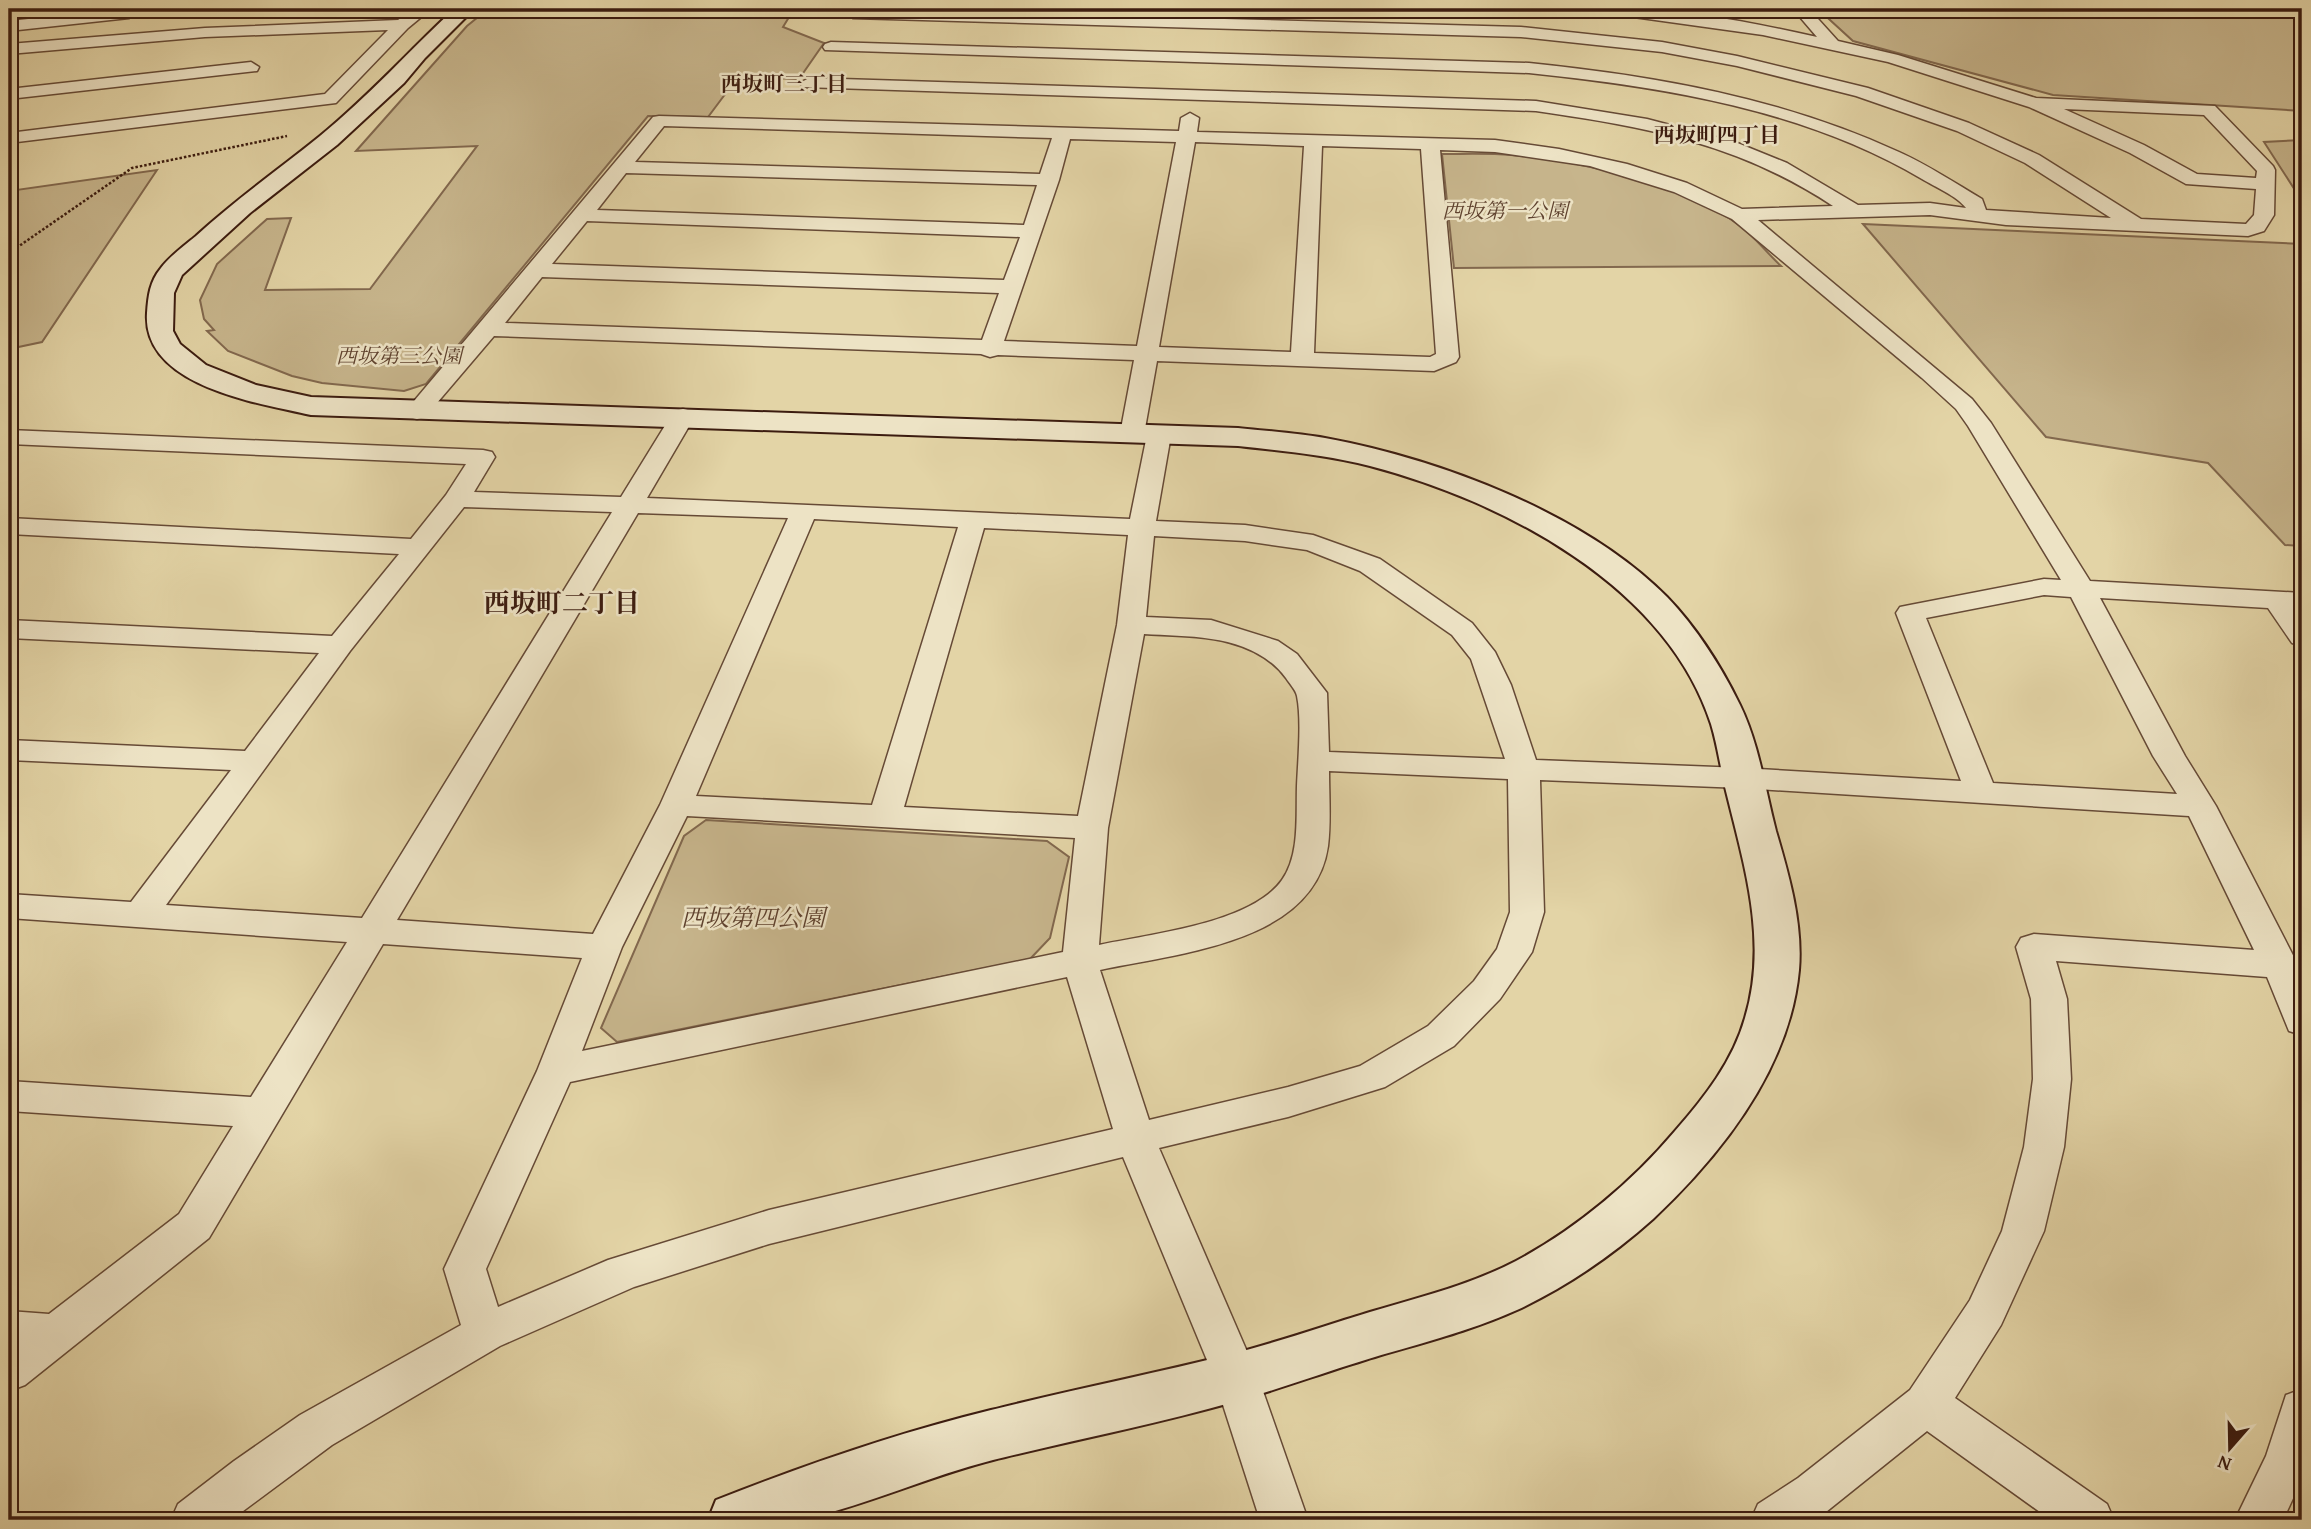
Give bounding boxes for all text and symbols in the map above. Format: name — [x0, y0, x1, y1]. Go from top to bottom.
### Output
district label: 西坂町三丁目 — [721, 68, 847, 99]
district label: 西坂町四丁目 — [1654, 119, 1780, 150]
park label: 西坂第一公園 — [1442, 195, 1571, 226]
park label: 西坂第三公園 — [336, 340, 465, 371]
district label: 西坂町二丁目 — [484, 583, 640, 622]
park label: 西坂第四公園 — [681, 900, 829, 935]
north arrow — [2196, 1414, 2266, 1484]
text: N — [2213, 1449, 2235, 1479]

